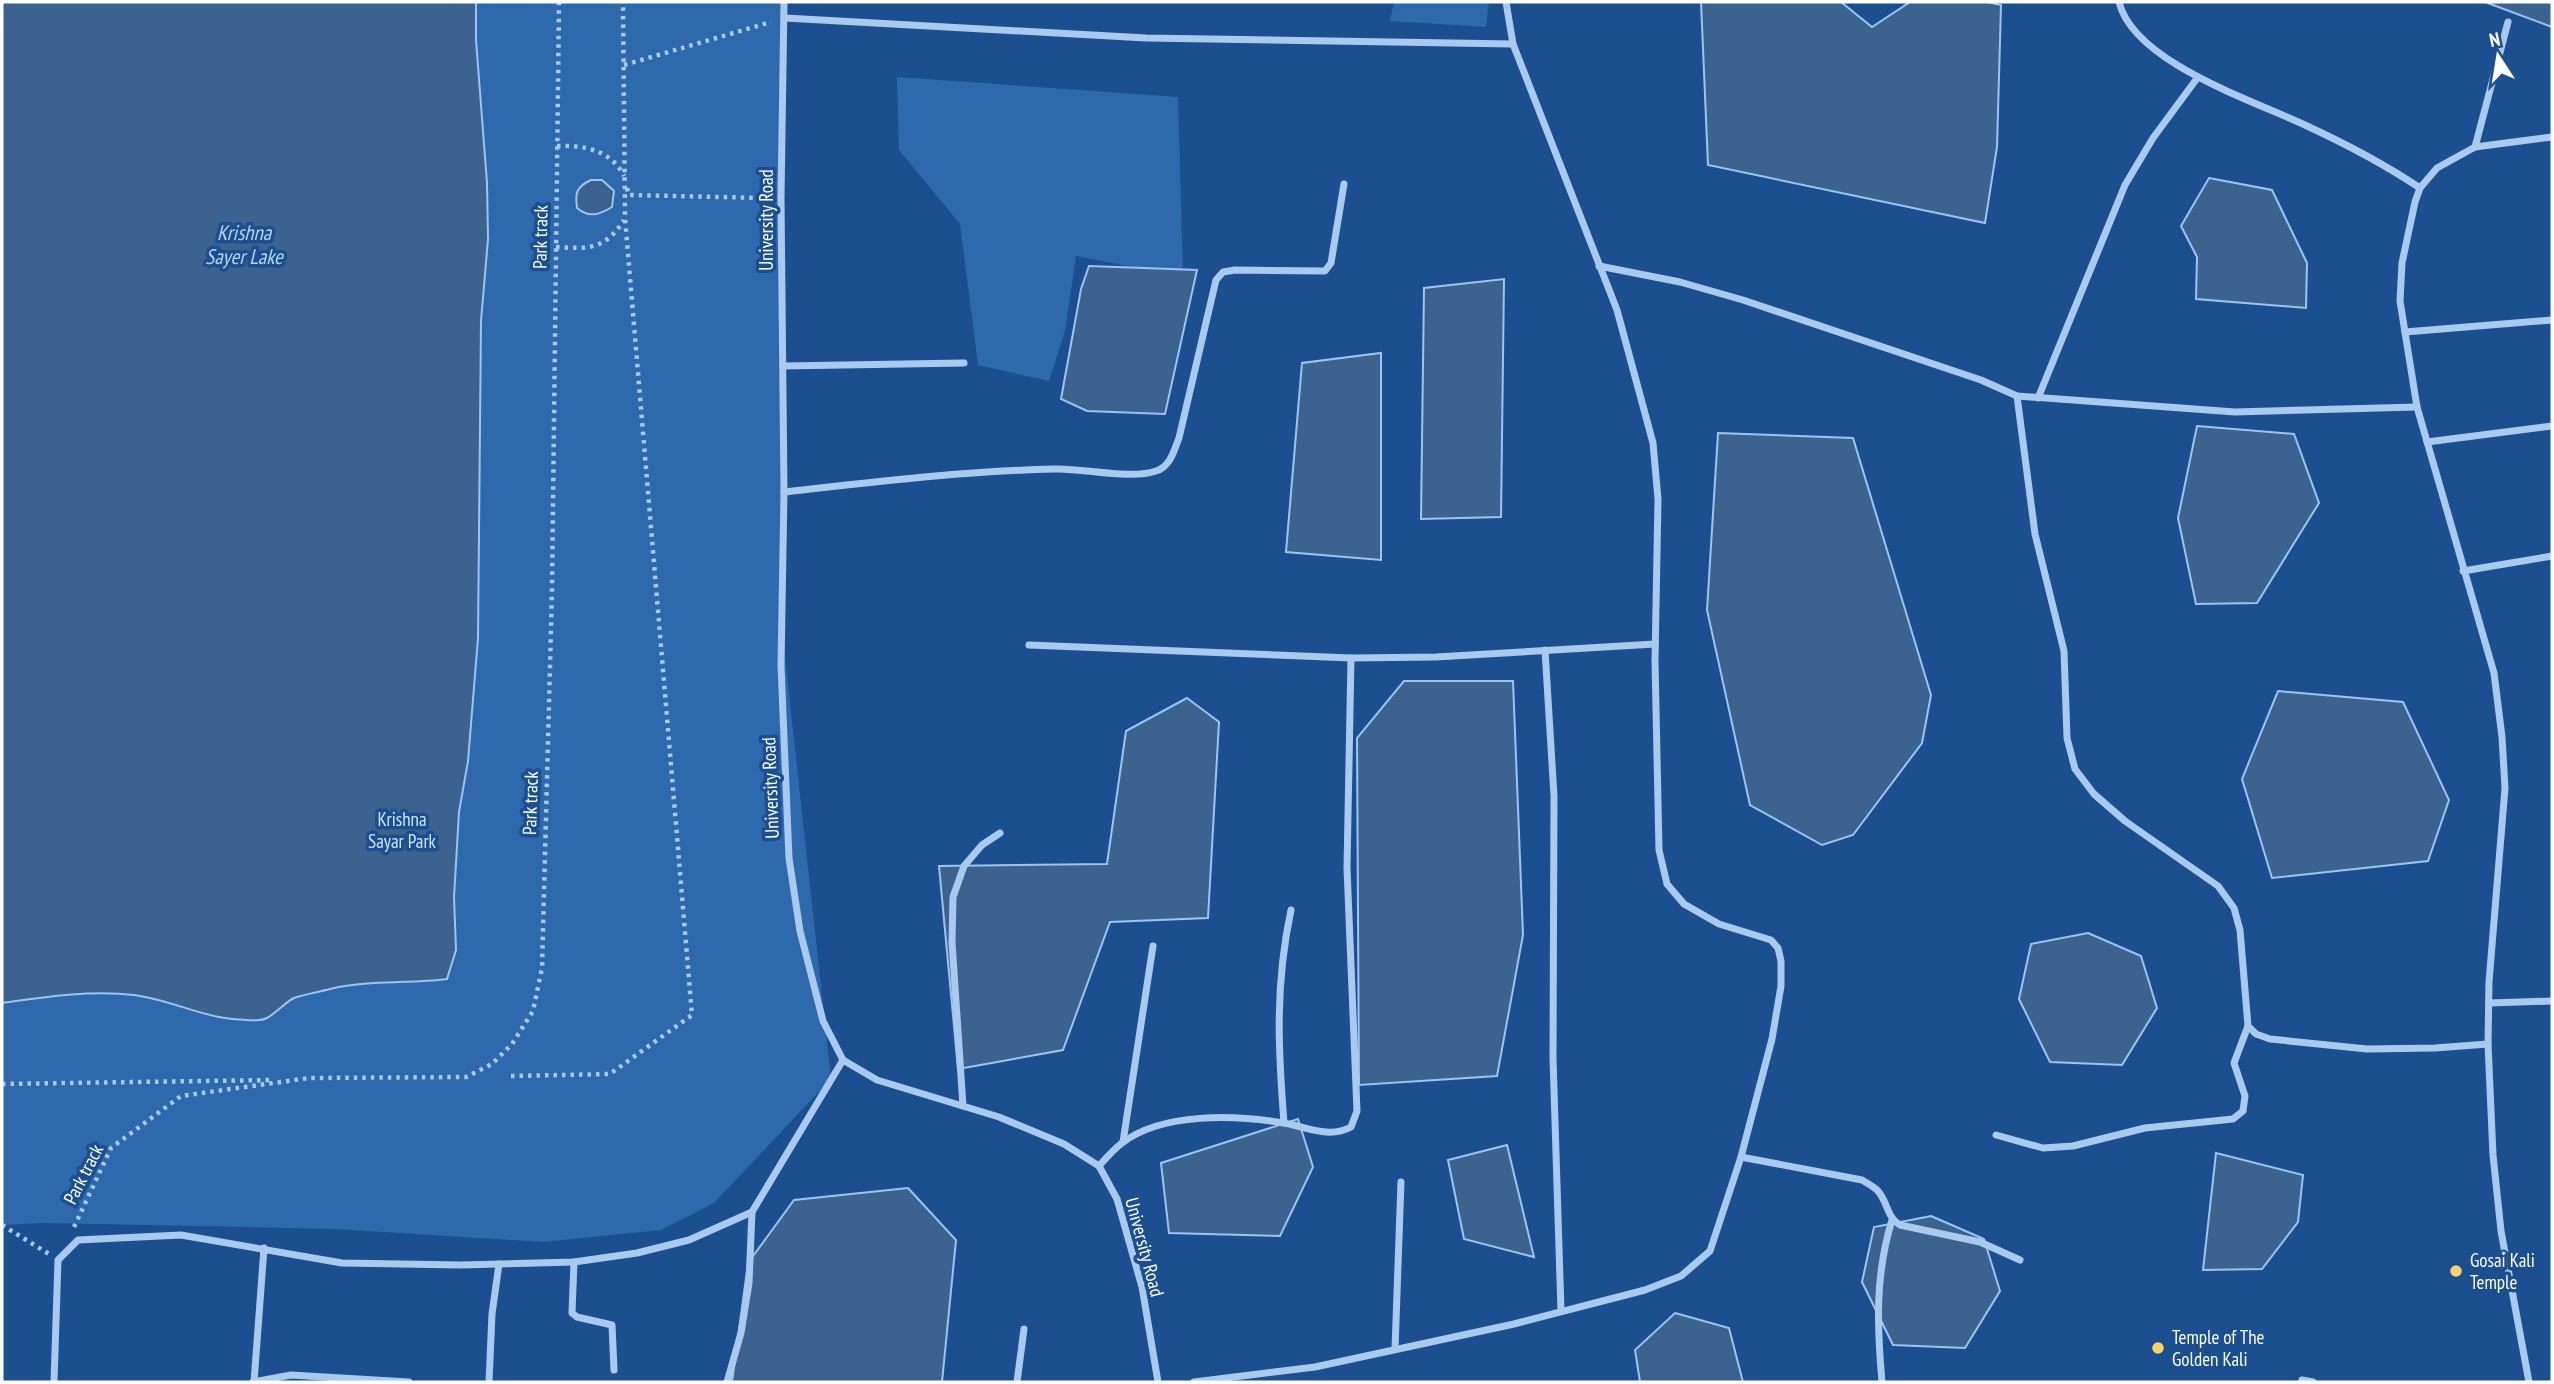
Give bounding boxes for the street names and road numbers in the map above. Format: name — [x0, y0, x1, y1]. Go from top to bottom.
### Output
street label: University Road — [754, 169, 778, 271]
street label: Park track — [527, 204, 553, 269]
street label: University Road — [756, 737, 784, 839]
street label: Park track — [517, 770, 543, 835]
street label: Park track — [58, 1139, 108, 1208]
street label: University Road — [1120, 1195, 1170, 1299]

